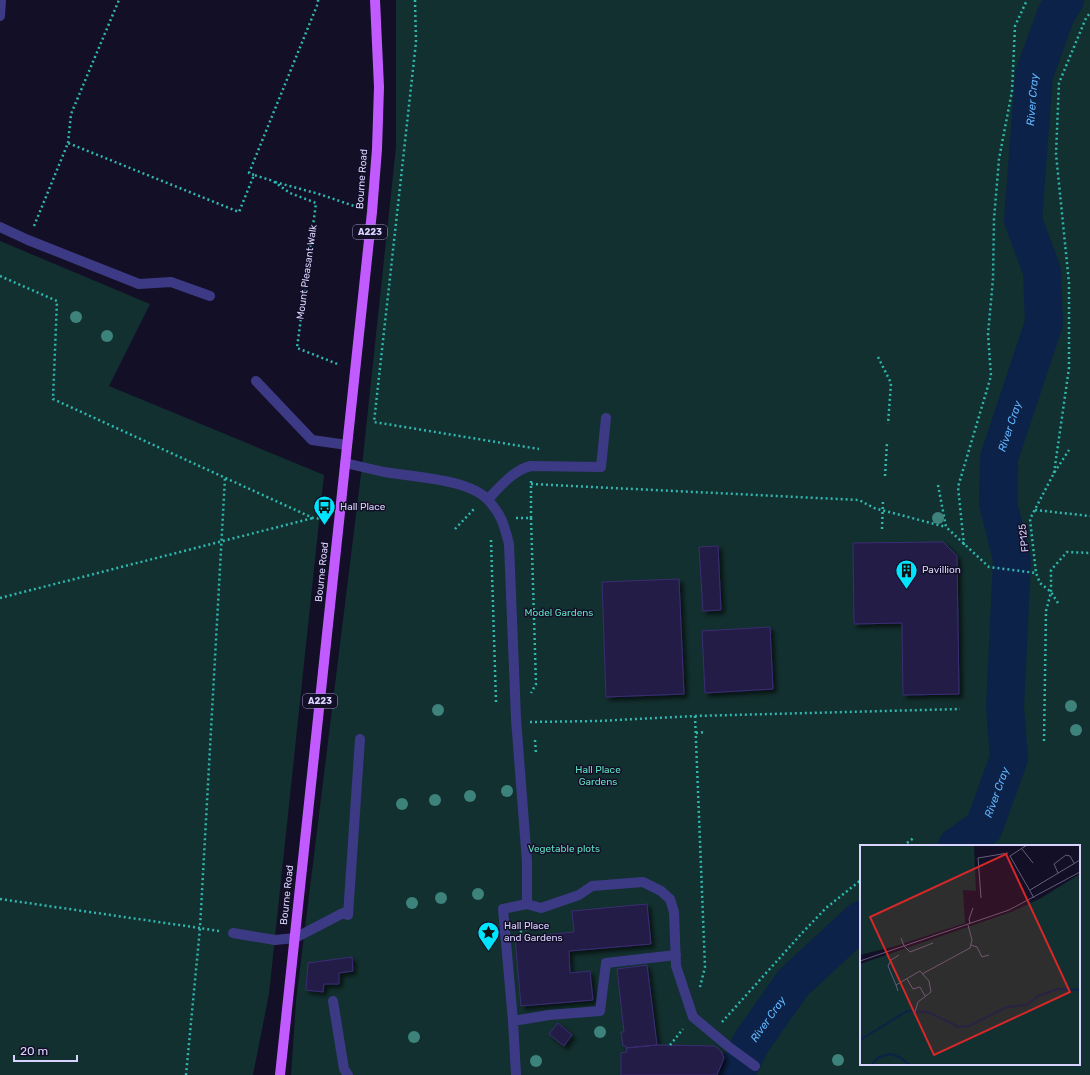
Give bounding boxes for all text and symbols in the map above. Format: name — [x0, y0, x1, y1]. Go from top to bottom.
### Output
water label: River Cray — [1024, 72, 1041, 126]
street label: Bourne Road — [354, 149, 370, 209]
street label: Mount Pleasant Walk — [294, 223, 320, 320]
road number: A223 — [353, 225, 387, 239]
water label: River Cray — [995, 398, 1024, 453]
bus stop icon: Hall Place — [311, 494, 337, 527]
place label: Hall Place — [340, 501, 386, 513]
street label: FP125 — [1017, 523, 1031, 553]
street label: Bourne Road — [313, 541, 331, 602]
building icon: Pavillion — [893, 557, 919, 590]
place label: Pavillion — [922, 564, 961, 576]
park label: Model Gardens — [525, 607, 593, 619]
road number: A223 — [303, 694, 337, 708]
park label: Hall Place Gardens — [575, 764, 621, 788]
water label: River Cray — [982, 764, 1012, 819]
park label: Vegetable plots — [528, 843, 600, 855]
inset map — [860, 845, 1080, 1065]
street label: Bourne Road — [278, 864, 296, 925]
place icon: Hall Place and Gardens — [475, 919, 501, 952]
place label: Hall Place and Gardens — [504, 920, 563, 944]
water label: River Cray — [747, 993, 789, 1044]
scale bar — [14, 1037, 77, 1063]
text: 20 m — [20, 1044, 48, 1058]

